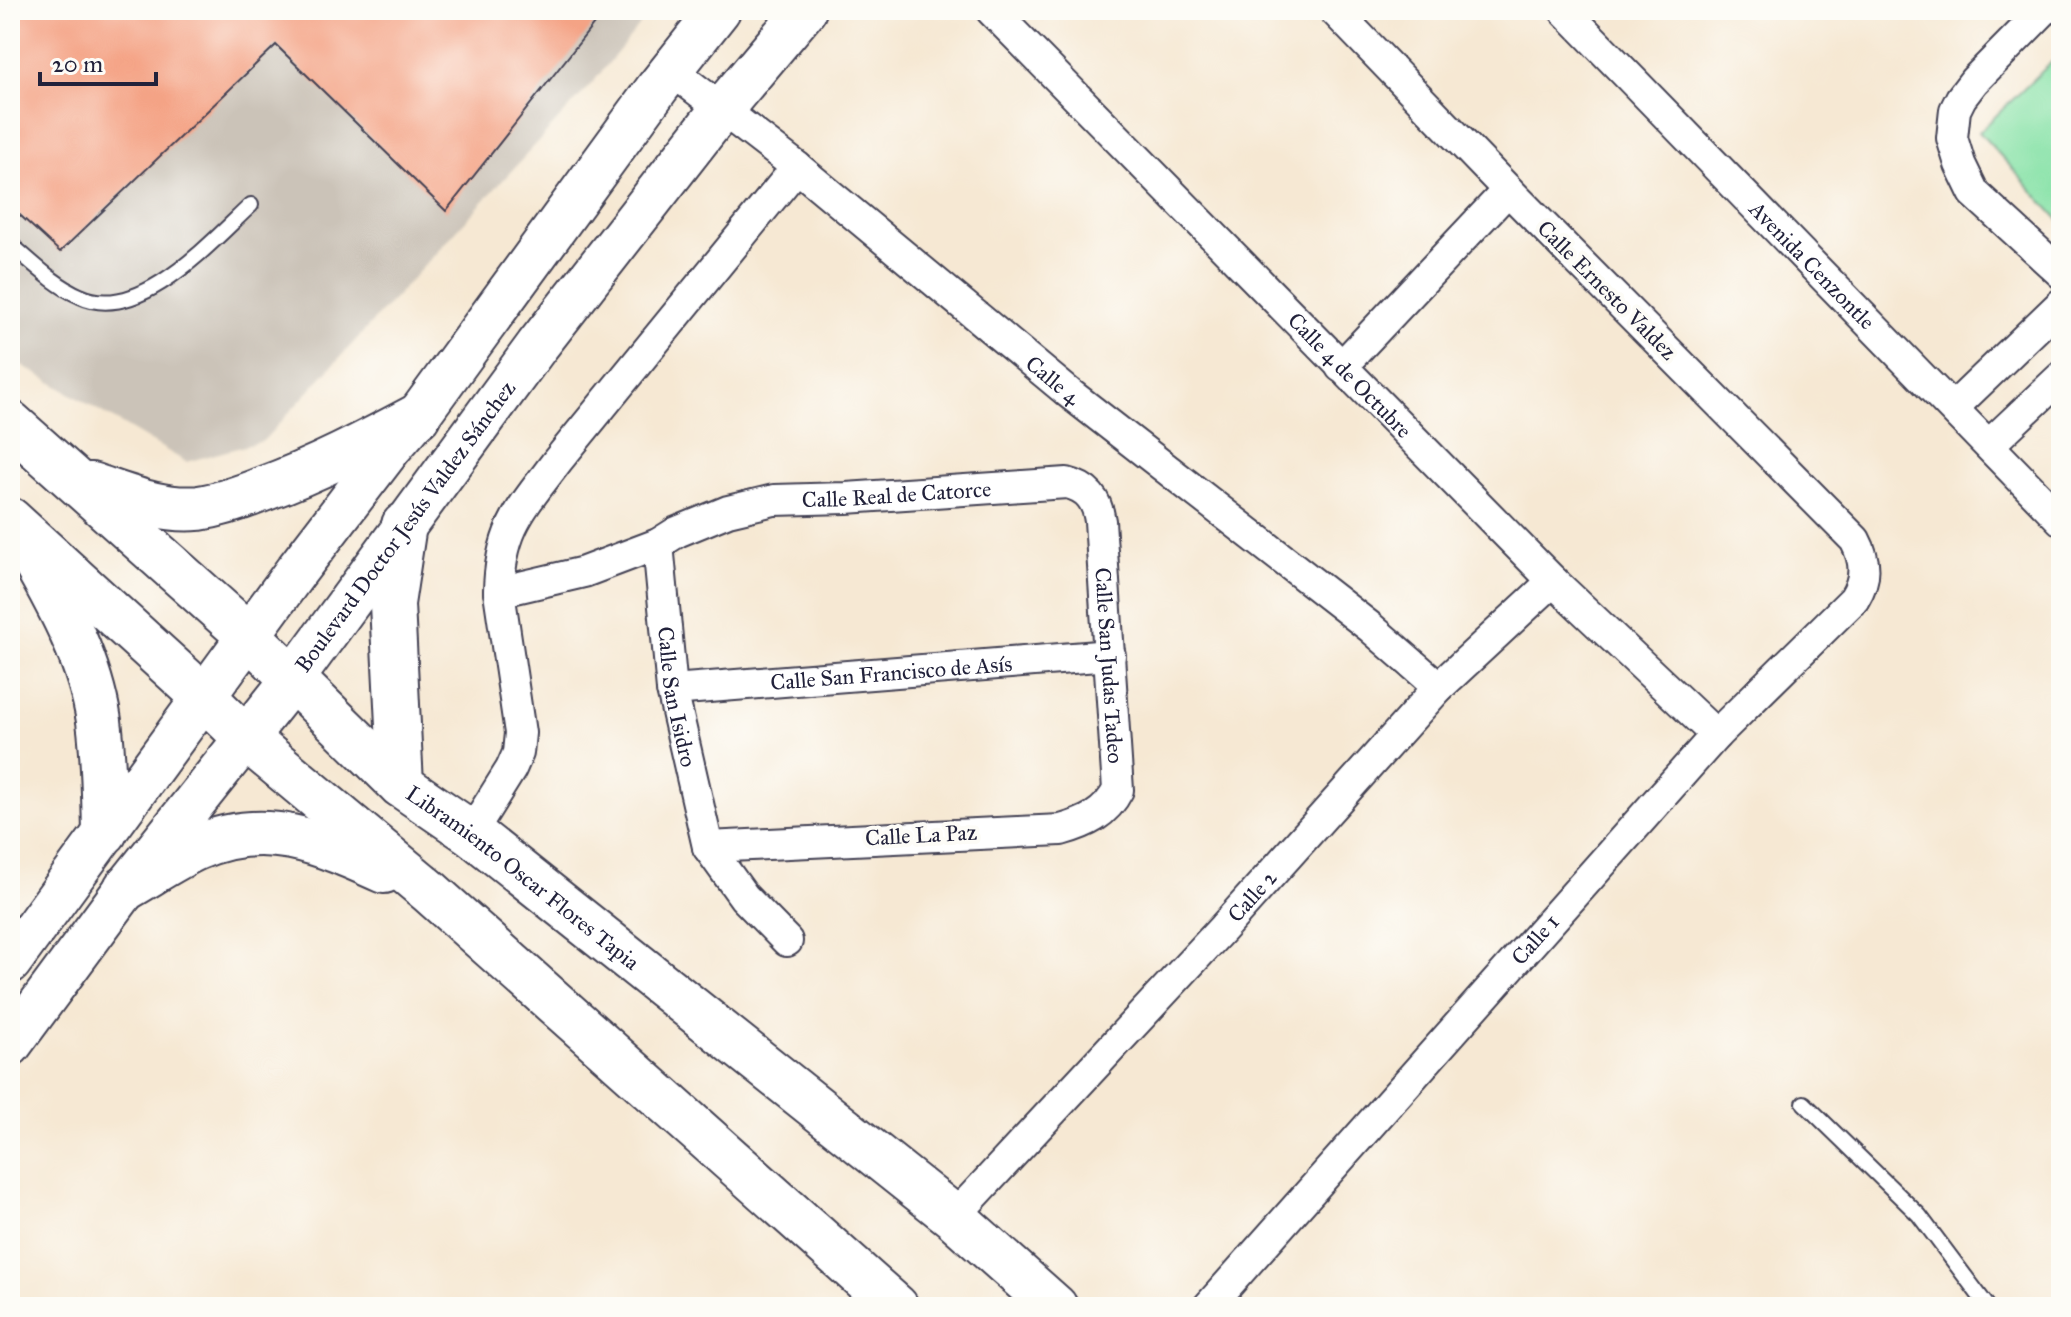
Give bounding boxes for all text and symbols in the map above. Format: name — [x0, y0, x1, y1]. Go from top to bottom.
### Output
scale bar — [40, 36, 156, 86]
text: 20 m — [52, 49, 103, 79]
street label: Avenida Cenzontle — [1743, 194, 1881, 335]
street label: Calle Ernesto Valdez — [1532, 215, 1682, 365]
street label: Calle 4 de Octubre — [1282, 306, 1418, 443]
street label: Calle 4 — [1021, 350, 1086, 411]
street label: Boulevard Doctor Jesús Valdez Sánchez — [289, 375, 521, 677]
street label: Calle Real de Catorce — [802, 475, 992, 513]
street label: Calle San Judas Tadeo — [1090, 567, 1130, 764]
street label: Calle San Isidro — [652, 625, 703, 770]
street label: Calle San Francisco de Asís — [769, 649, 1013, 696]
street label: Libramiento Oscar Flores Tapia — [401, 779, 646, 976]
street label: Calle La Paz — [864, 819, 978, 851]
street label: Calle 2 — [1221, 864, 1282, 927]
street label: Calle 1 — [1505, 908, 1564, 970]

